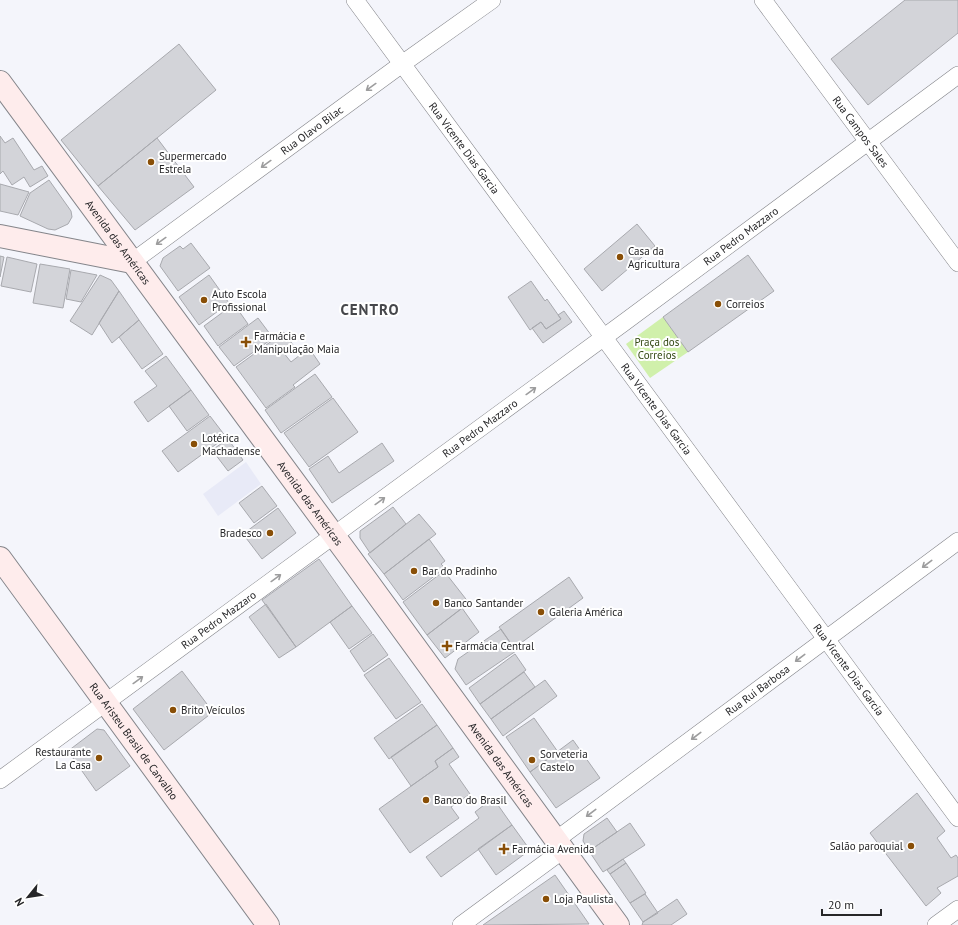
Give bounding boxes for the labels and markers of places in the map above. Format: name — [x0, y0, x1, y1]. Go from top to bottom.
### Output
place label: Supermercado Estrela — [159, 149, 227, 176]
marker: Supermercado Estrela — [146, 157, 156, 167]
place label: Casa da Agricultura — [628, 244, 680, 271]
marker: Casa da Agricultura — [615, 252, 625, 262]
place label: Auto Escola Profissional — [212, 287, 267, 314]
marker: Auto Escola Profissional — [199, 295, 209, 305]
place label: Correios — [726, 297, 765, 311]
marker: Correios — [713, 299, 723, 309]
place label: Farmácia e Manipulação Maia — [254, 329, 339, 356]
marker: Farmácia e Manipulação Maia — [241, 337, 251, 347]
place label: Lotérica Machadense — [202, 431, 261, 458]
marker: Lotérica Machadense — [189, 439, 199, 449]
place label: Bradesco — [220, 526, 262, 540]
marker: Bradesco — [265, 528, 275, 538]
place label: Bar do Pradinho — [422, 564, 497, 578]
marker: Bar do Pradinho — [409, 566, 419, 576]
place label: Banco Santander — [444, 596, 523, 610]
marker: Banco Santander — [431, 598, 441, 608]
place label: Galeria América — [549, 605, 623, 619]
marker: Galeria América — [536, 607, 546, 617]
place label: Farmácia Central — [455, 639, 535, 653]
marker: Farmácia Central — [442, 641, 452, 651]
place label: Brito Veículos — [181, 703, 245, 717]
marker: Brito Veículos — [168, 705, 178, 715]
place label: Restaurante La Casa — [35, 745, 91, 772]
place label: Sorveteria Castelo — [540, 747, 588, 774]
marker: Restaurante La Casa — [94, 753, 104, 763]
marker: Sorveteria Castelo — [527, 755, 537, 765]
place label: Banco do Brasil — [434, 793, 507, 807]
marker: Banco do Brasil — [421, 795, 431, 805]
place label: Salão paroquial — [830, 839, 904, 853]
marker: Salão paroquial — [906, 841, 916, 851]
place label: Farmácia Avenida — [512, 842, 594, 856]
marker: Farmácia Avenida — [499, 844, 509, 854]
place label: Loja Paulista — [554, 892, 613, 906]
marker: Loja Paulista — [541, 894, 551, 904]

